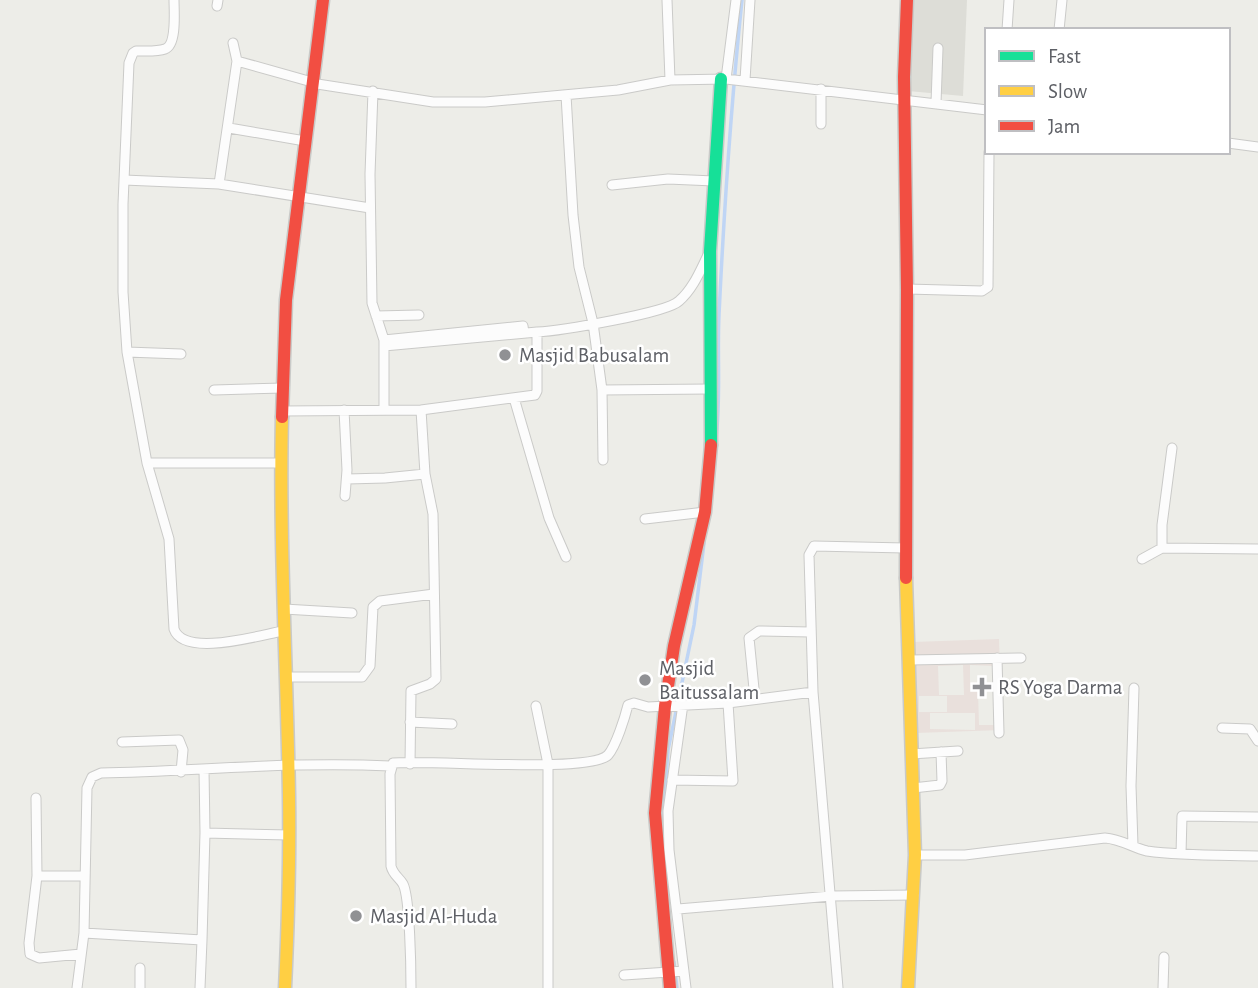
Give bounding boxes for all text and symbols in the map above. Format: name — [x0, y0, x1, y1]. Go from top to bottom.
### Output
legend — [985, 28, 1230, 154]
text: Fast — [1048, 46, 1081, 67]
text: Slow — [1048, 81, 1087, 102]
text: Jam — [1048, 116, 1080, 137]
place label: Masjid Babusalam — [519, 345, 669, 366]
marker: Masjid Babusalam — [497, 347, 513, 363]
place label: Masjid Baitussalam — [659, 658, 759, 703]
marker: Masjid Baitussalam — [637, 672, 653, 688]
marker: RS Yoga Darma — [972, 677, 992, 697]
place label: RS Yoga Darma — [998, 677, 1123, 698]
place label: Masjid Al-Huda — [370, 906, 498, 927]
marker: Masjid Al-Huda — [348, 908, 364, 924]

